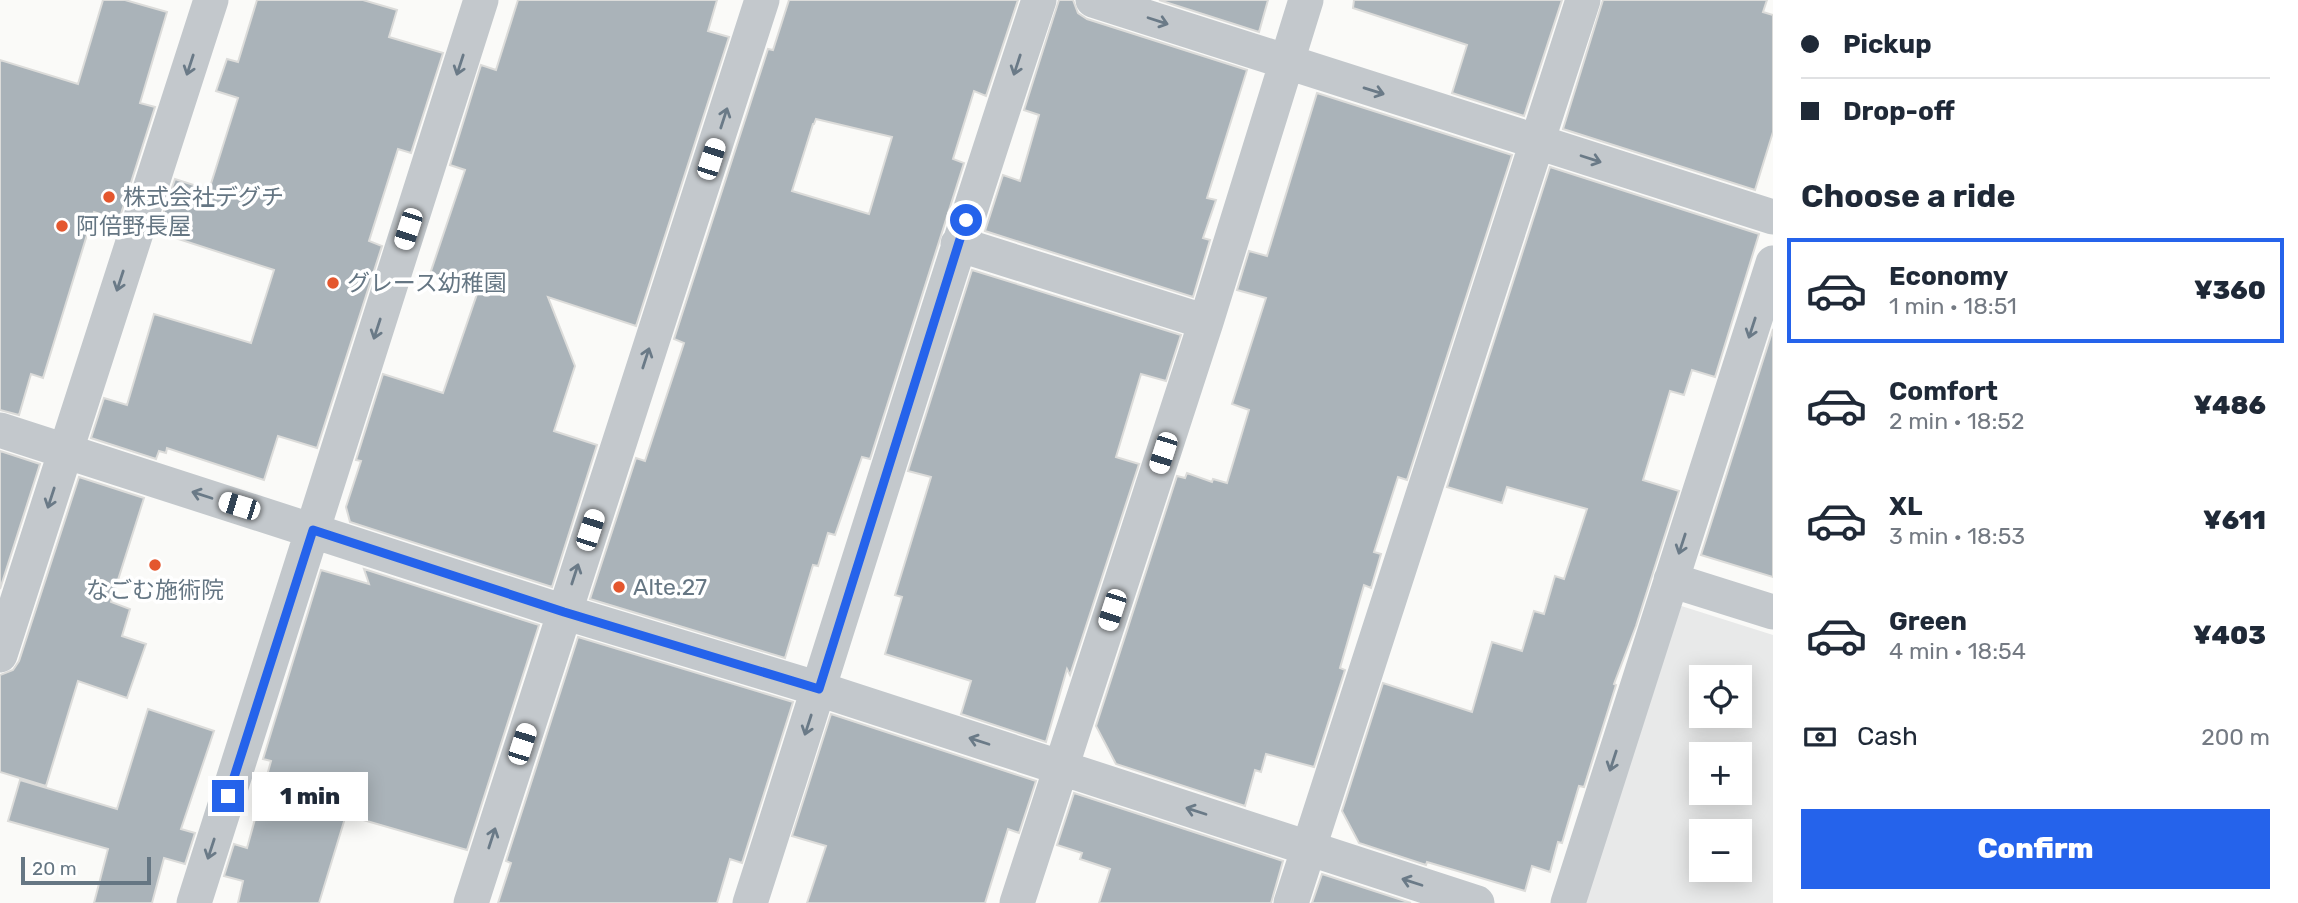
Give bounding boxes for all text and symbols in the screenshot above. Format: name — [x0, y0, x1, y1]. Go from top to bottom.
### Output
one-way arrow — [1146, 16, 1168, 28]
text: Pickup — [1843, 29, 1932, 60]
one-way arrow — [1010, 53, 1022, 75]
one-way arrow — [183, 54, 196, 76]
one-way arrow — [453, 54, 466, 76]
one-way arrow — [1363, 85, 1385, 98]
text: Drop-off — [1843, 96, 1955, 127]
one-way arrow — [719, 108, 731, 130]
car — [695, 136, 728, 182]
one-way arrow — [1580, 154, 1602, 166]
text: Choose a ride — [1801, 177, 2015, 215]
place label: 株式会社デグチ — [123, 183, 284, 211]
marker: 株式会社デグチ — [101, 189, 117, 205]
route start — [950, 204, 982, 236]
car — [392, 206, 425, 252]
place label: 阿倍野長屋 — [76, 212, 191, 240]
marker: 阿倍野長屋 — [54, 218, 70, 234]
icon: car — [1805, 259, 1868, 322]
text: Economy — [1889, 261, 2008, 292]
place label: グレース幼稚園 — [347, 269, 507, 297]
one-way arrow — [113, 270, 125, 292]
marker: グレース幼稚園 — [325, 275, 341, 291]
text: ¥360 — [2194, 275, 2266, 306]
text: 1 min · 18:51 — [1889, 292, 2017, 320]
one-way arrow — [1745, 316, 1757, 338]
one-way arrow — [369, 317, 382, 339]
one-way arrow — [640, 347, 653, 369]
icon: car — [1805, 374, 1868, 437]
text: Comfort — [1889, 376, 1998, 407]
text: ¥486 — [2193, 390, 2266, 421]
text: 2 min · 18:52 — [1889, 407, 2024, 435]
car — [1147, 430, 1180, 476]
one-way arrow — [43, 487, 56, 509]
one-way arrow — [191, 488, 213, 501]
icon: car — [1805, 489, 1868, 552]
car — [216, 490, 263, 522]
text: XL — [1889, 491, 1922, 522]
text: ¥611 — [2203, 505, 2266, 536]
car — [574, 507, 607, 553]
text: 3 min · 18:53 — [1889, 522, 2025, 550]
one-way arrow — [1675, 533, 1687, 555]
marker: なごむ施術院 — [147, 557, 163, 573]
one-way arrow — [570, 564, 583, 586]
place label: Alte.27 — [633, 573, 707, 601]
place label: なごむ施術院 — [86, 576, 224, 604]
marker: Alte.27 — [611, 579, 627, 595]
car — [1096, 587, 1129, 633]
icon: car — [1805, 604, 1868, 667]
text: Green — [1889, 606, 1967, 637]
text: ¥403 — [2193, 620, 2266, 651]
text: 4 min · 18:54 — [1889, 637, 2026, 665]
map controls — [1689, 665, 1752, 882]
button: locate — [1689, 665, 1752, 728]
one-way arrow — [801, 714, 813, 736]
icon: cash — [1801, 718, 1839, 756]
car — [506, 721, 539, 767]
text: Cash — [1857, 721, 1918, 752]
text: 200 m — [2201, 723, 2270, 751]
one-way arrow — [969, 734, 991, 747]
button: + — [1689, 742, 1752, 805]
one-way arrow — [1606, 750, 1619, 772]
callout: 1 min — [252, 772, 368, 820]
route end — [212, 780, 244, 812]
text: 1 min — [280, 782, 340, 810]
one-way arrow — [1185, 804, 1207, 817]
button: Confirm — [1801, 809, 2270, 889]
button: − — [1689, 819, 1752, 882]
one-way arrow — [486, 827, 499, 849]
one-way arrow — [204, 838, 217, 860]
scale bar — [21, 854, 150, 886]
text: 20 m — [32, 857, 77, 880]
one-way arrow — [1402, 875, 1424, 887]

